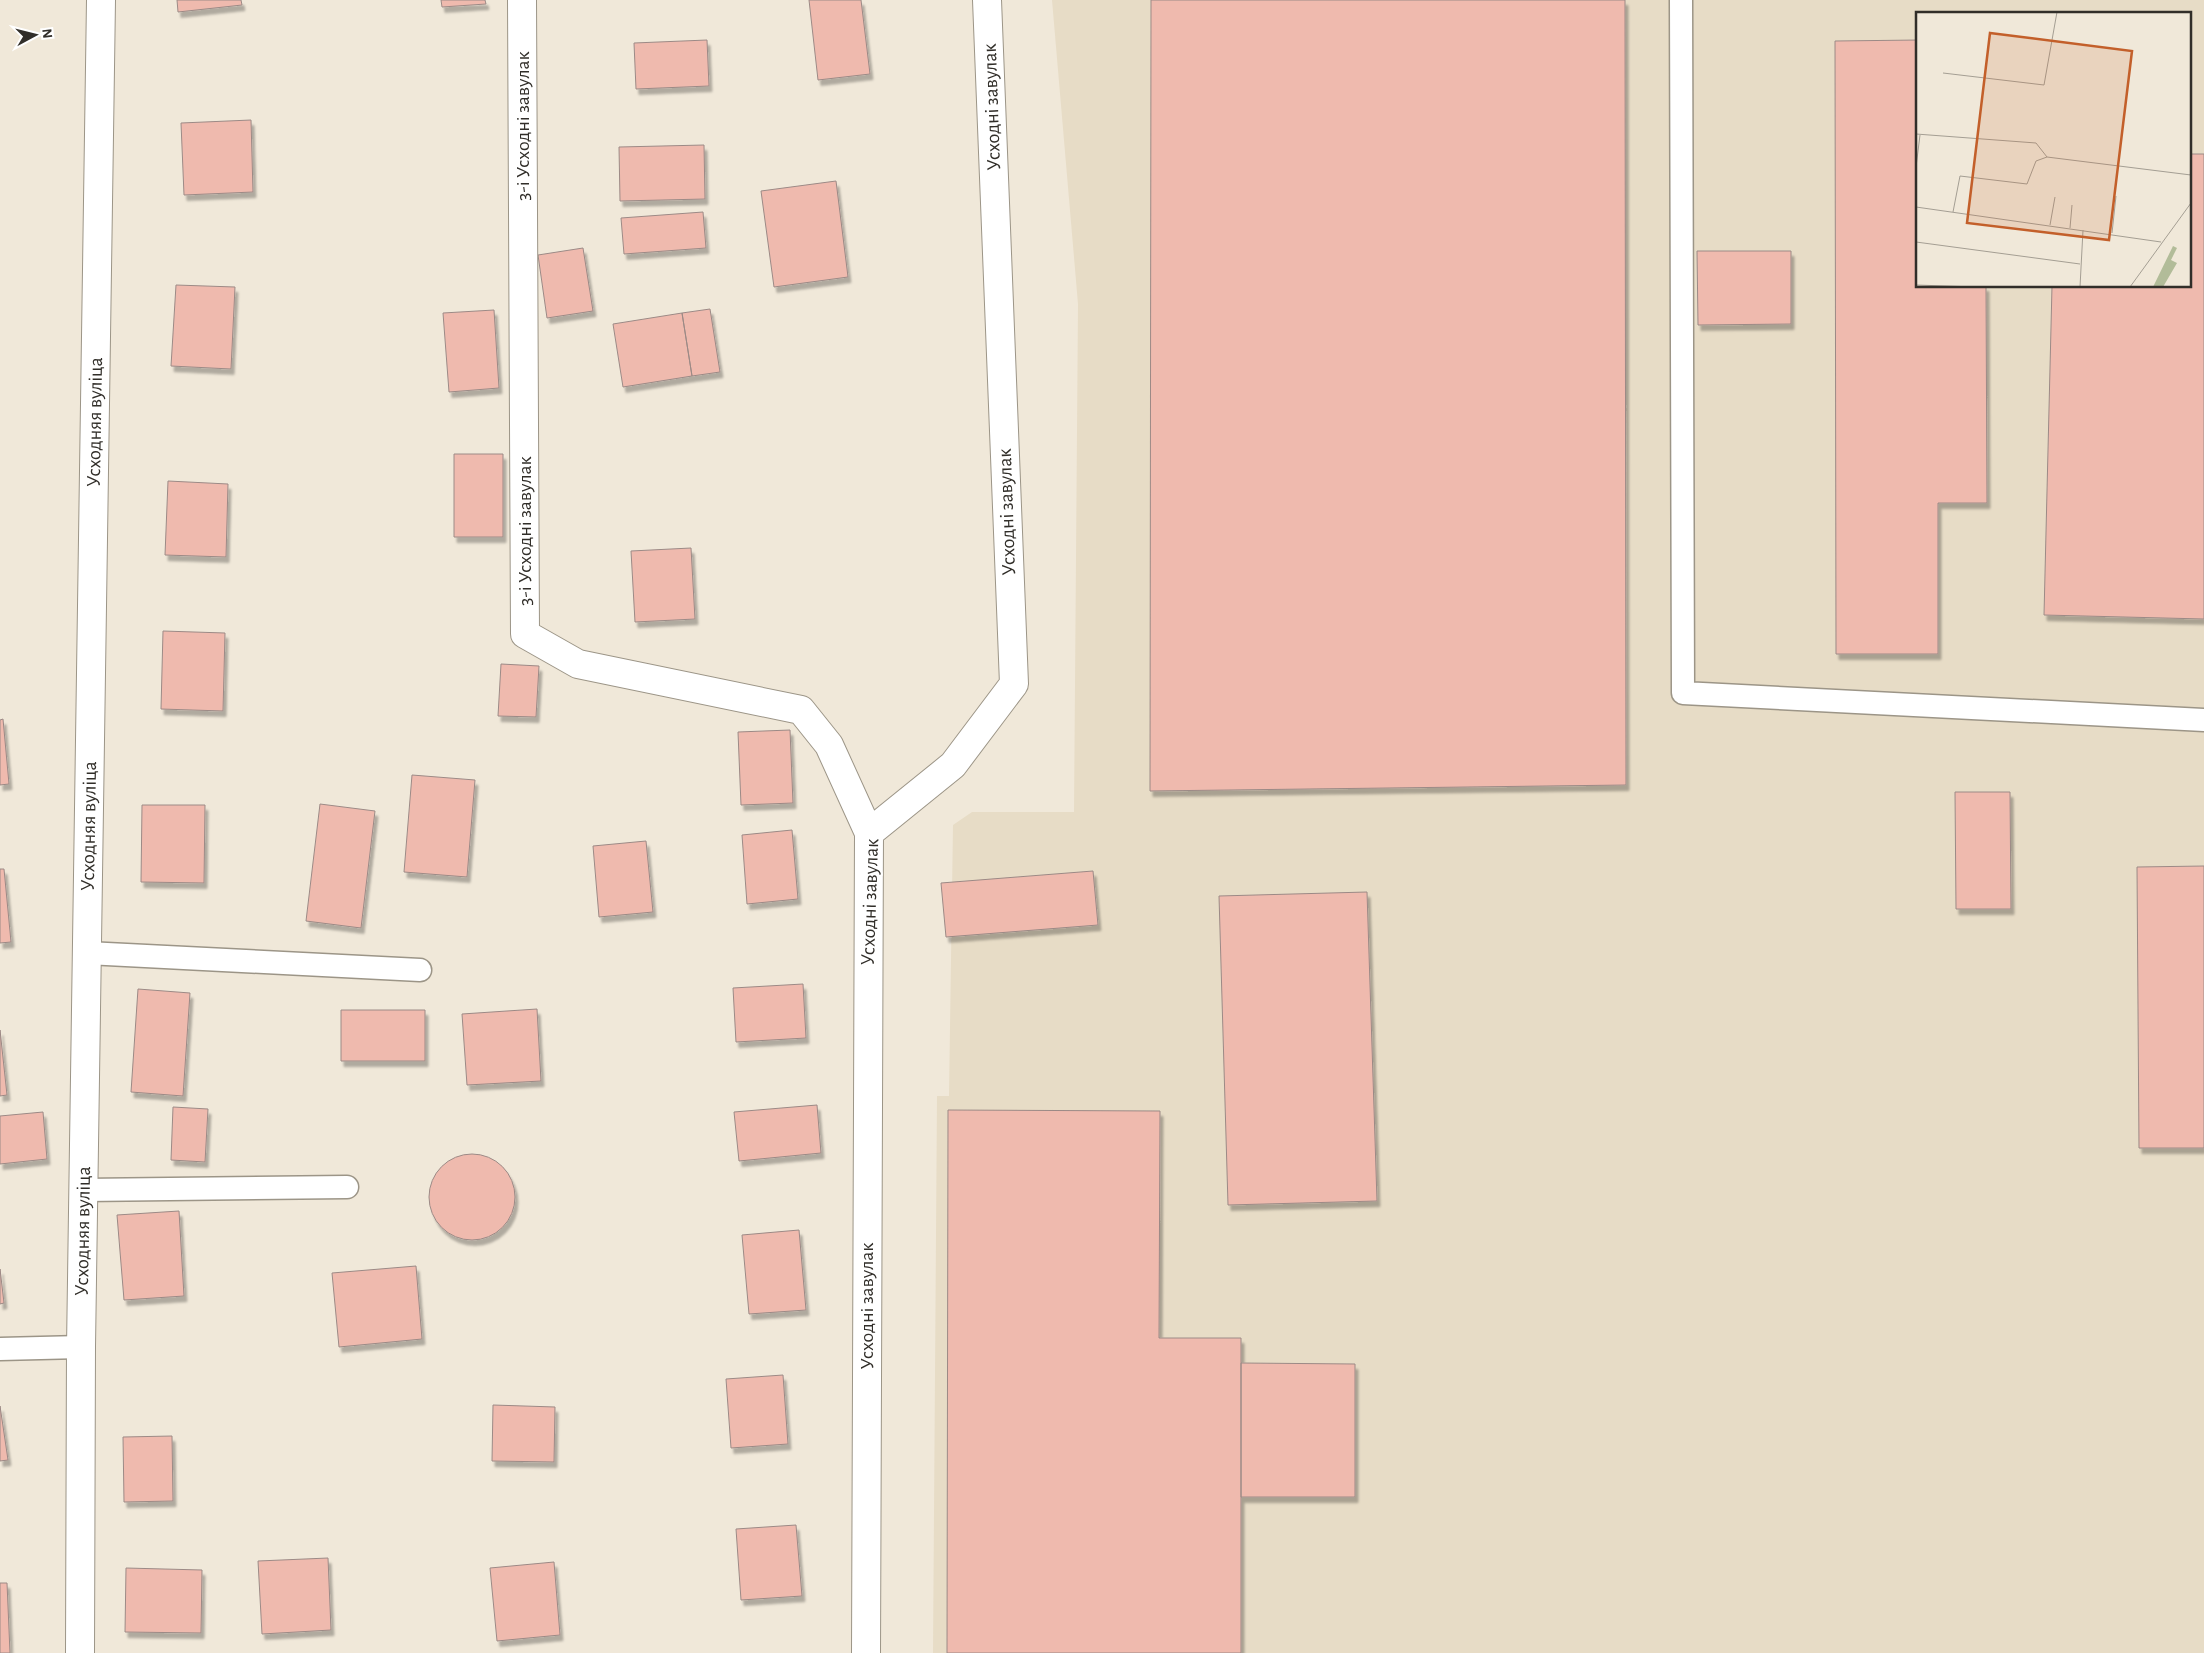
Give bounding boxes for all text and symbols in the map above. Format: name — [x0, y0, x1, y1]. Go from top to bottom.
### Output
north arrow — [10, 10, 60, 60]
inset map — [1916, 12, 2192, 288]
text: N — [39, 28, 54, 39]
street label: Усходні завулак — [980, 43, 1004, 171]
street label: 3-і Усходні завулак — [513, 51, 533, 201]
street label: Усходняя вуліца — [84, 357, 106, 487]
street label: Усходні завулак — [995, 448, 1019, 576]
street label: 3-і Усходні завулак — [515, 456, 535, 606]
street label: Усходняя вуліца — [78, 761, 100, 891]
street label: Усходні завулак — [858, 838, 882, 966]
street label: Усходняя вуліца — [72, 1166, 94, 1296]
street label: Усходні завулак — [857, 1243, 877, 1369]

